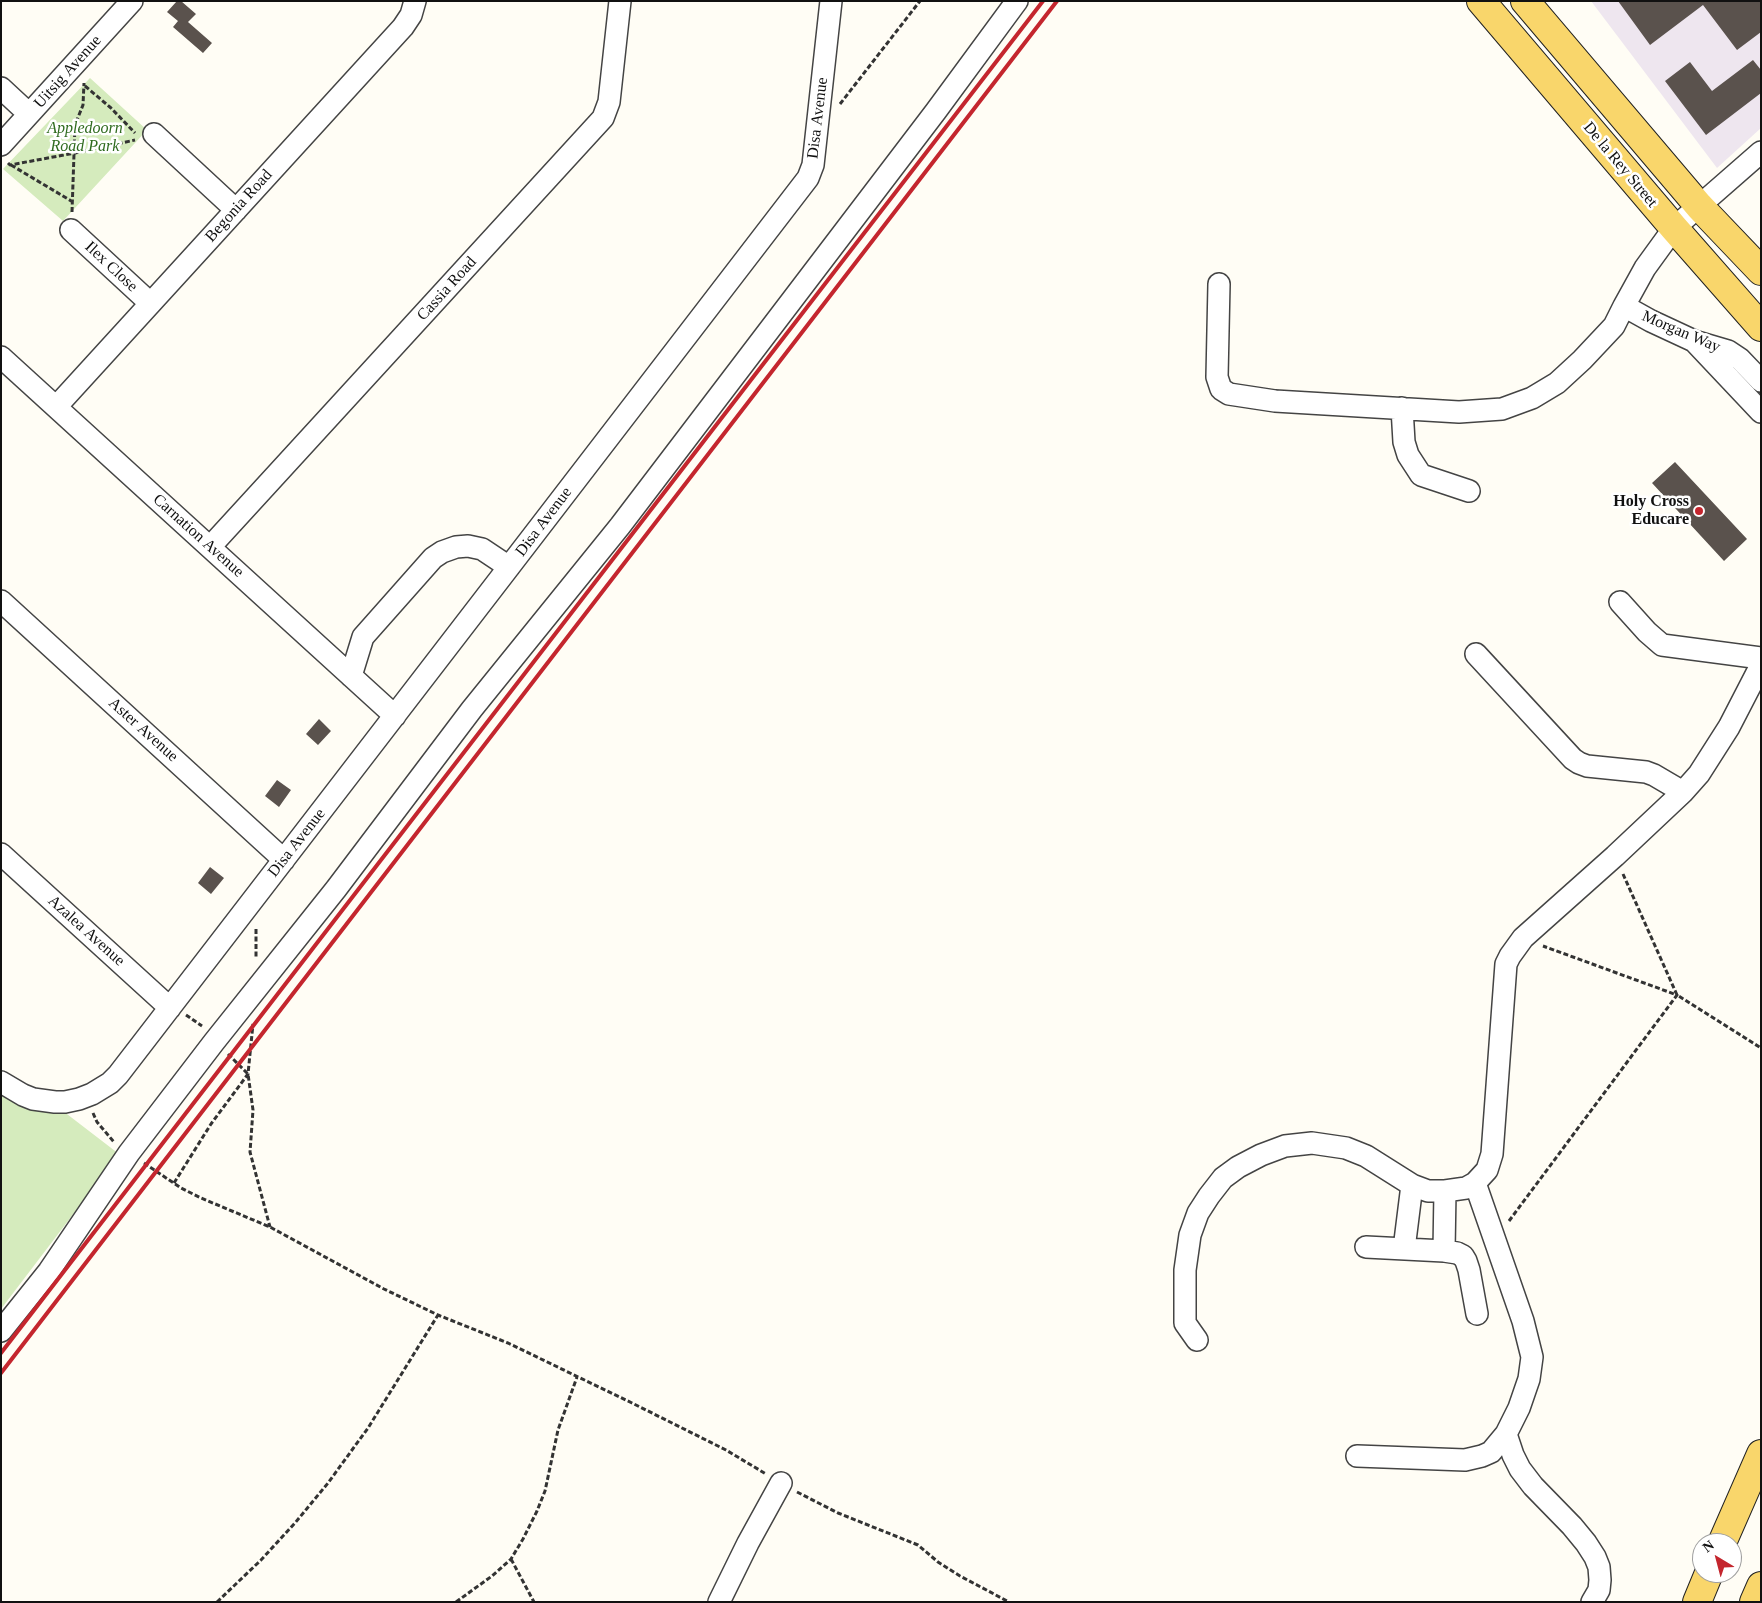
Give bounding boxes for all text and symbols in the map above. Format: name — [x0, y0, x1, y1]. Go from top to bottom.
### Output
street label: Uitsig Avenue — [30, 32, 106, 112]
street label: Disa Avenue — [803, 76, 833, 160]
street label: De la Rey Street — [1579, 118, 1661, 212]
park label: Appledoorn Road Park — [47, 119, 123, 157]
street label: Begonia Road — [201, 166, 277, 246]
street label: Ilex Close — [81, 238, 141, 296]
street label: Cassia Road — [413, 253, 481, 325]
street label: Morgan Way — [1639, 307, 1723, 357]
street label: Disa Avenue — [512, 484, 576, 560]
street label: Carnation Avenue — [149, 490, 247, 582]
place label: Holy Cross Educare — [1613, 492, 1689, 530]
marker: Holy Cross Educare — [1693, 505, 1705, 517]
street label: Aster Avenue — [104, 694, 182, 766]
street label: Disa Avenue — [264, 805, 330, 881]
street label: Azalea Avenue — [44, 891, 128, 971]
north arrow — [1692, 1533, 1742, 1583]
text: N — [1700, 1537, 1717, 1555]

